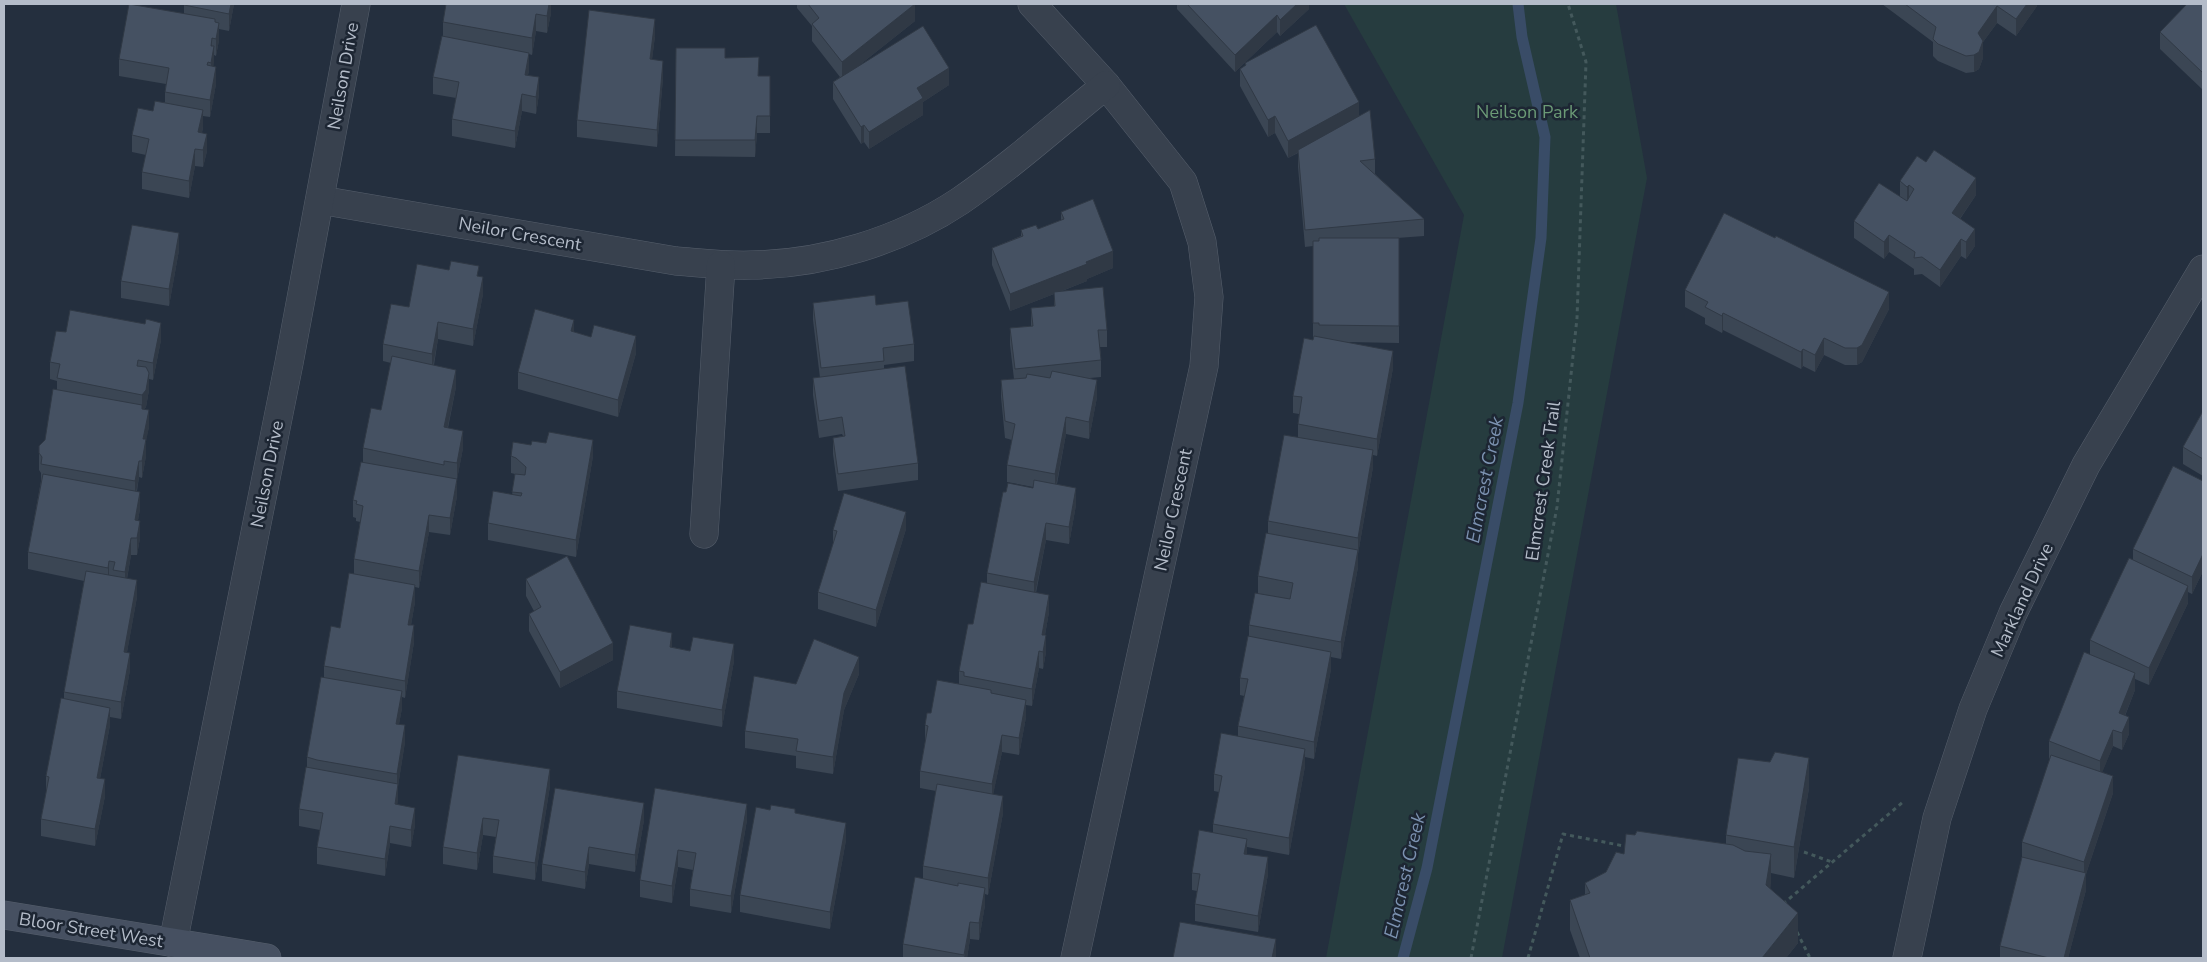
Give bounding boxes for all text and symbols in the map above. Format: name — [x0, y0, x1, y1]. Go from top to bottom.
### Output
street label: Neilson Drive — [322, 20, 364, 132]
park label: Neilson Park — [1476, 100, 1579, 124]
street label: Neilor Crescent — [457, 211, 584, 257]
street label: Elmcrest Creek Trail — [1520, 399, 1566, 562]
water label: Elmcrest Creek — [1460, 414, 1510, 545]
street label: Neilson Drive — [245, 418, 289, 530]
street label: Neilor Crescent — [1148, 446, 1198, 573]
street label: Markland Drive — [1985, 539, 2059, 661]
water label: Elmcrest Creek — [1378, 810, 1432, 941]
street label: Bloor Street West — [17, 907, 165, 953]

